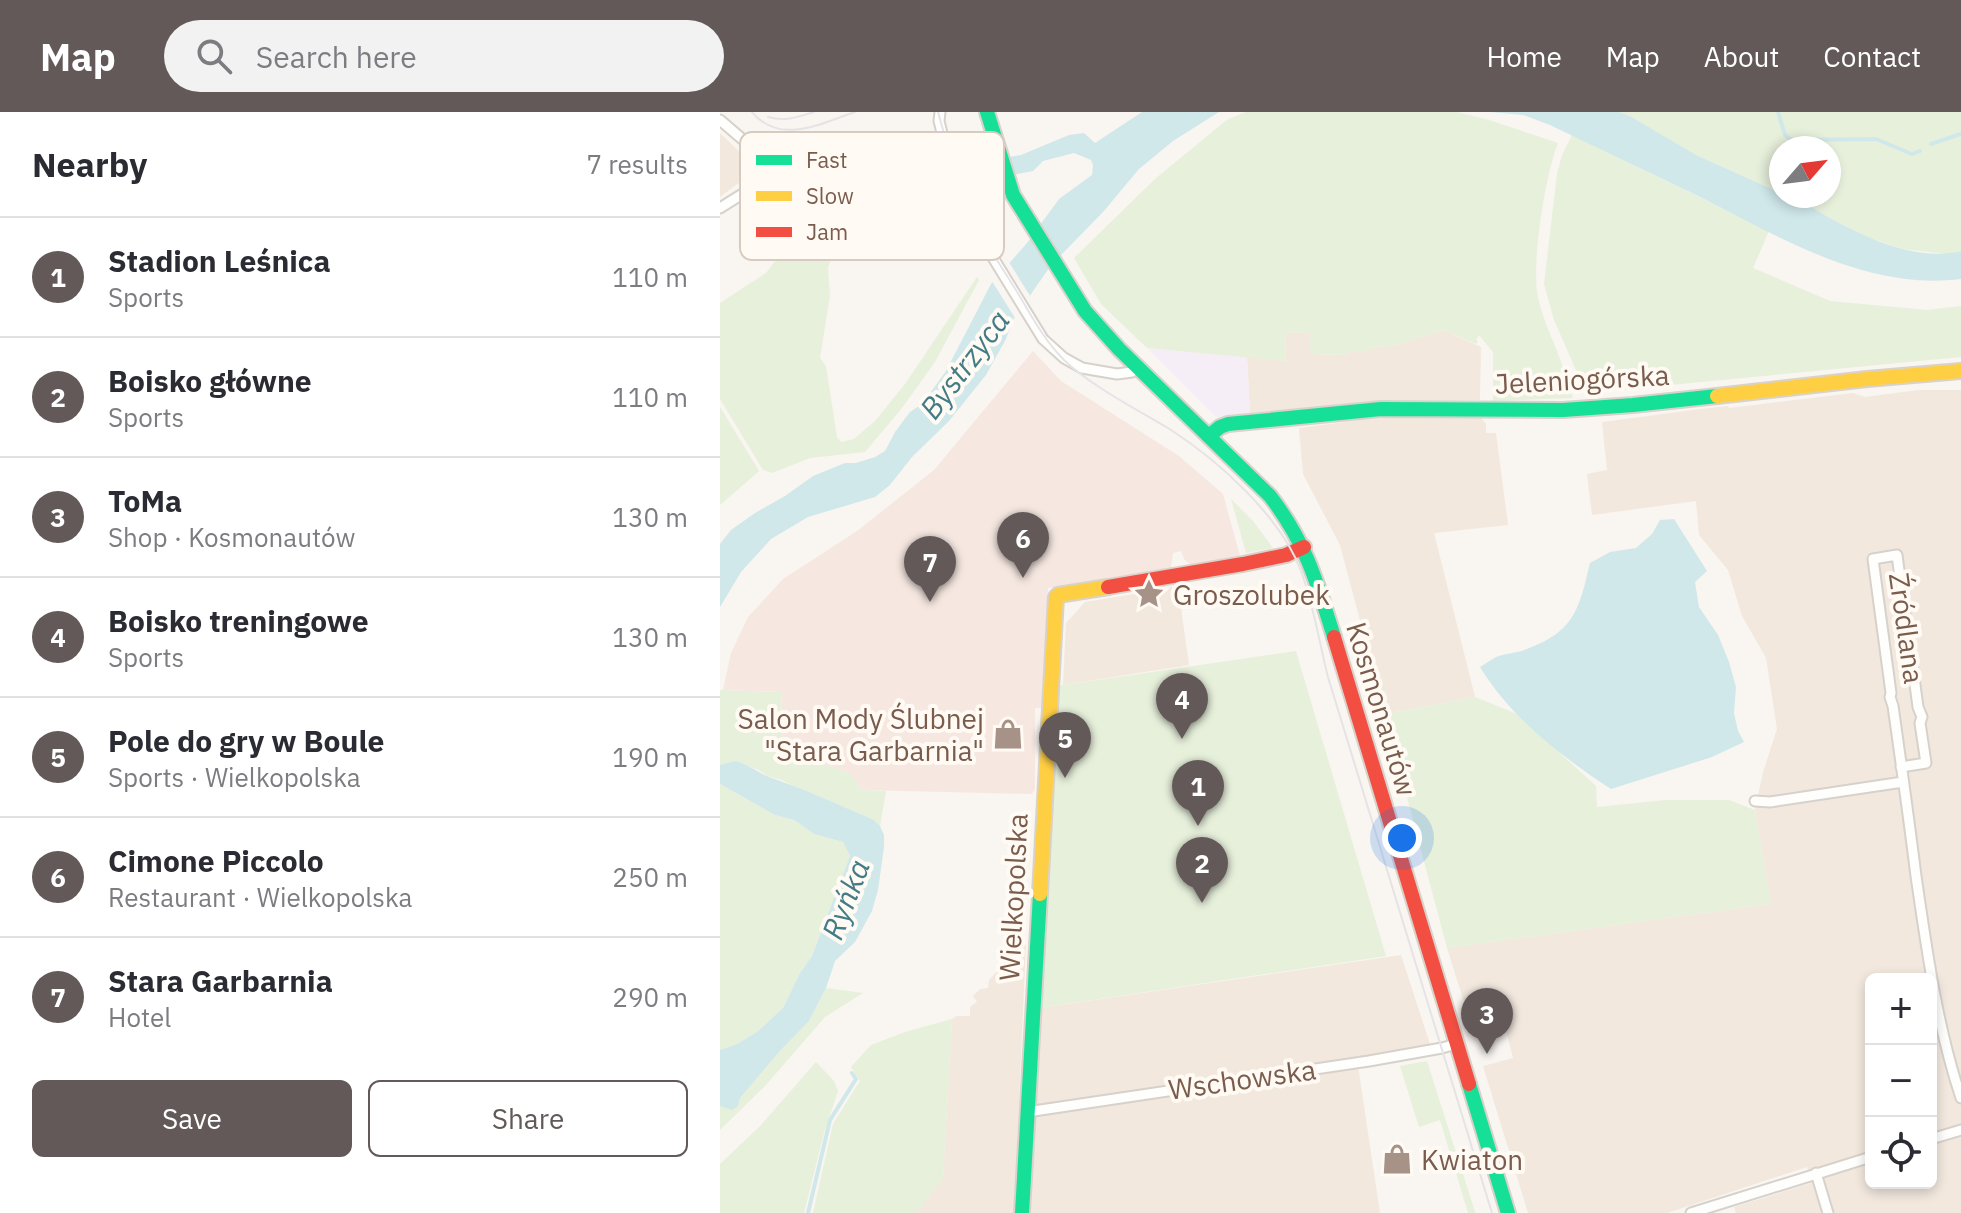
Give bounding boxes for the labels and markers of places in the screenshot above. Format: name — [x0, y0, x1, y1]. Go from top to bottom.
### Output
pin: 6 — [997, 512, 1049, 578]
pin: 7 — [904, 536, 956, 602]
place label: Groszolubek — [1173, 576, 1330, 613]
place icon: Groszolubek — [1132, 577, 1166, 611]
pin: 4 — [1156, 673, 1208, 739]
place label: Salon Mody Ślubnej "Stara Garbarnia" — [737, 700, 984, 769]
pin: 5 — [1039, 712, 1091, 778]
shop icon: Salon Mody Ślubnej "Stara Garbarnia" — [991, 717, 1025, 751]
pin: 1 — [1172, 760, 1224, 826]
pin: 2 — [1176, 837, 1228, 903]
pin: 3 — [1461, 988, 1513, 1054]
place label: Kwiaton — [1421, 1141, 1523, 1178]
shop icon: Kwiaton — [1380, 1142, 1414, 1176]

